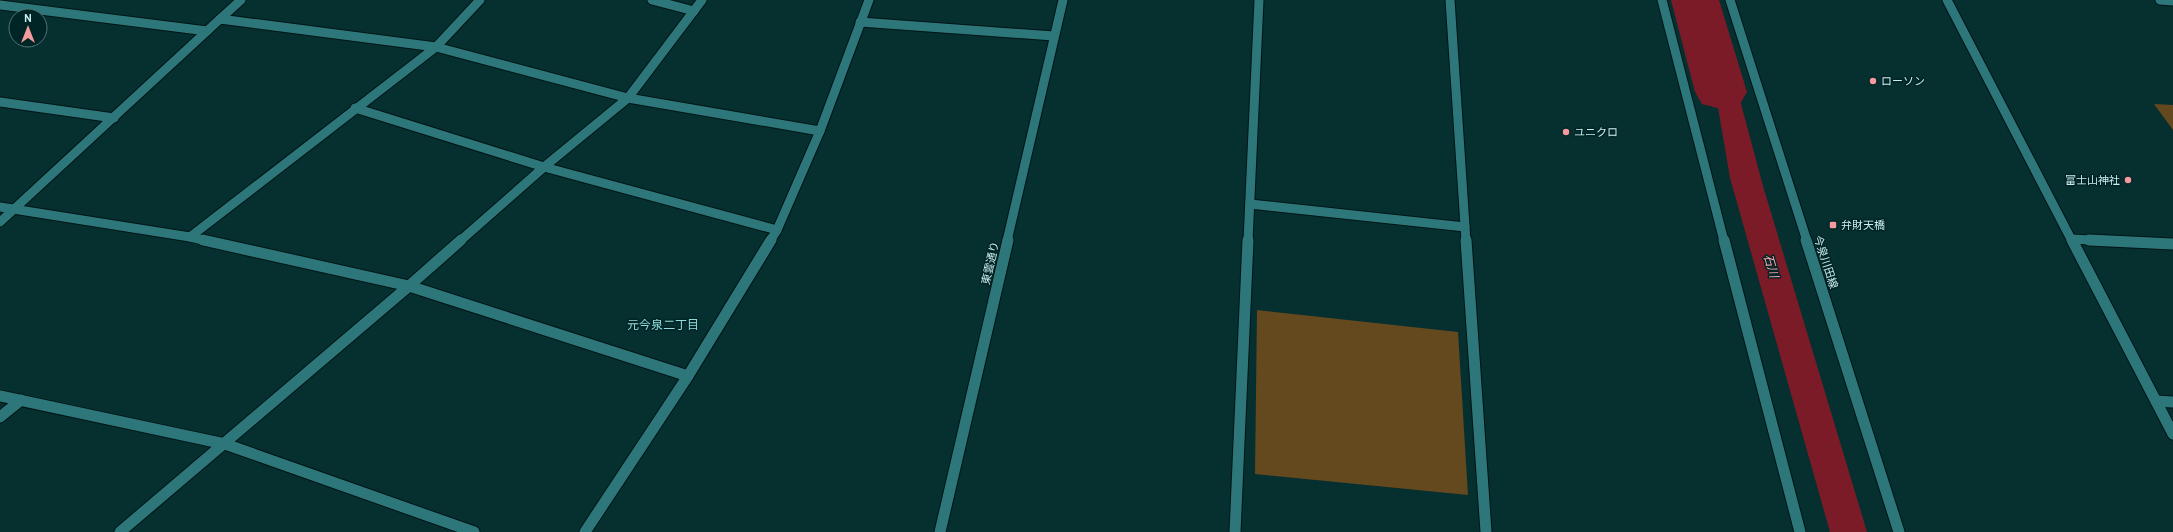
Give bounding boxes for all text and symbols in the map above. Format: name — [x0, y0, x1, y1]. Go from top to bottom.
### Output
north arrow — [8, 8, 48, 48]
text: N — [24, 12, 32, 26]
place label: ローソン — [1881, 75, 1925, 89]
marker: ローソン — [1868, 76, 1878, 86]
place label: ユニクロ — [1574, 126, 1618, 140]
marker: ユニクロ — [1561, 127, 1571, 137]
place label: 富士山神社 — [2065, 174, 2120, 188]
marker: 富士山神社 — [2123, 175, 2133, 185]
place label: 弁財天橋 — [1841, 219, 1885, 233]
marker: 弁財天橋 — [1828, 220, 1838, 230]
street label: 今泉川田線 — [1810, 234, 1840, 291]
street label: 東雲通り — [979, 240, 1003, 286]
water label: 石川 — [1759, 253, 1782, 282]
district label: 元今泉二丁目 — [627, 318, 699, 334]

